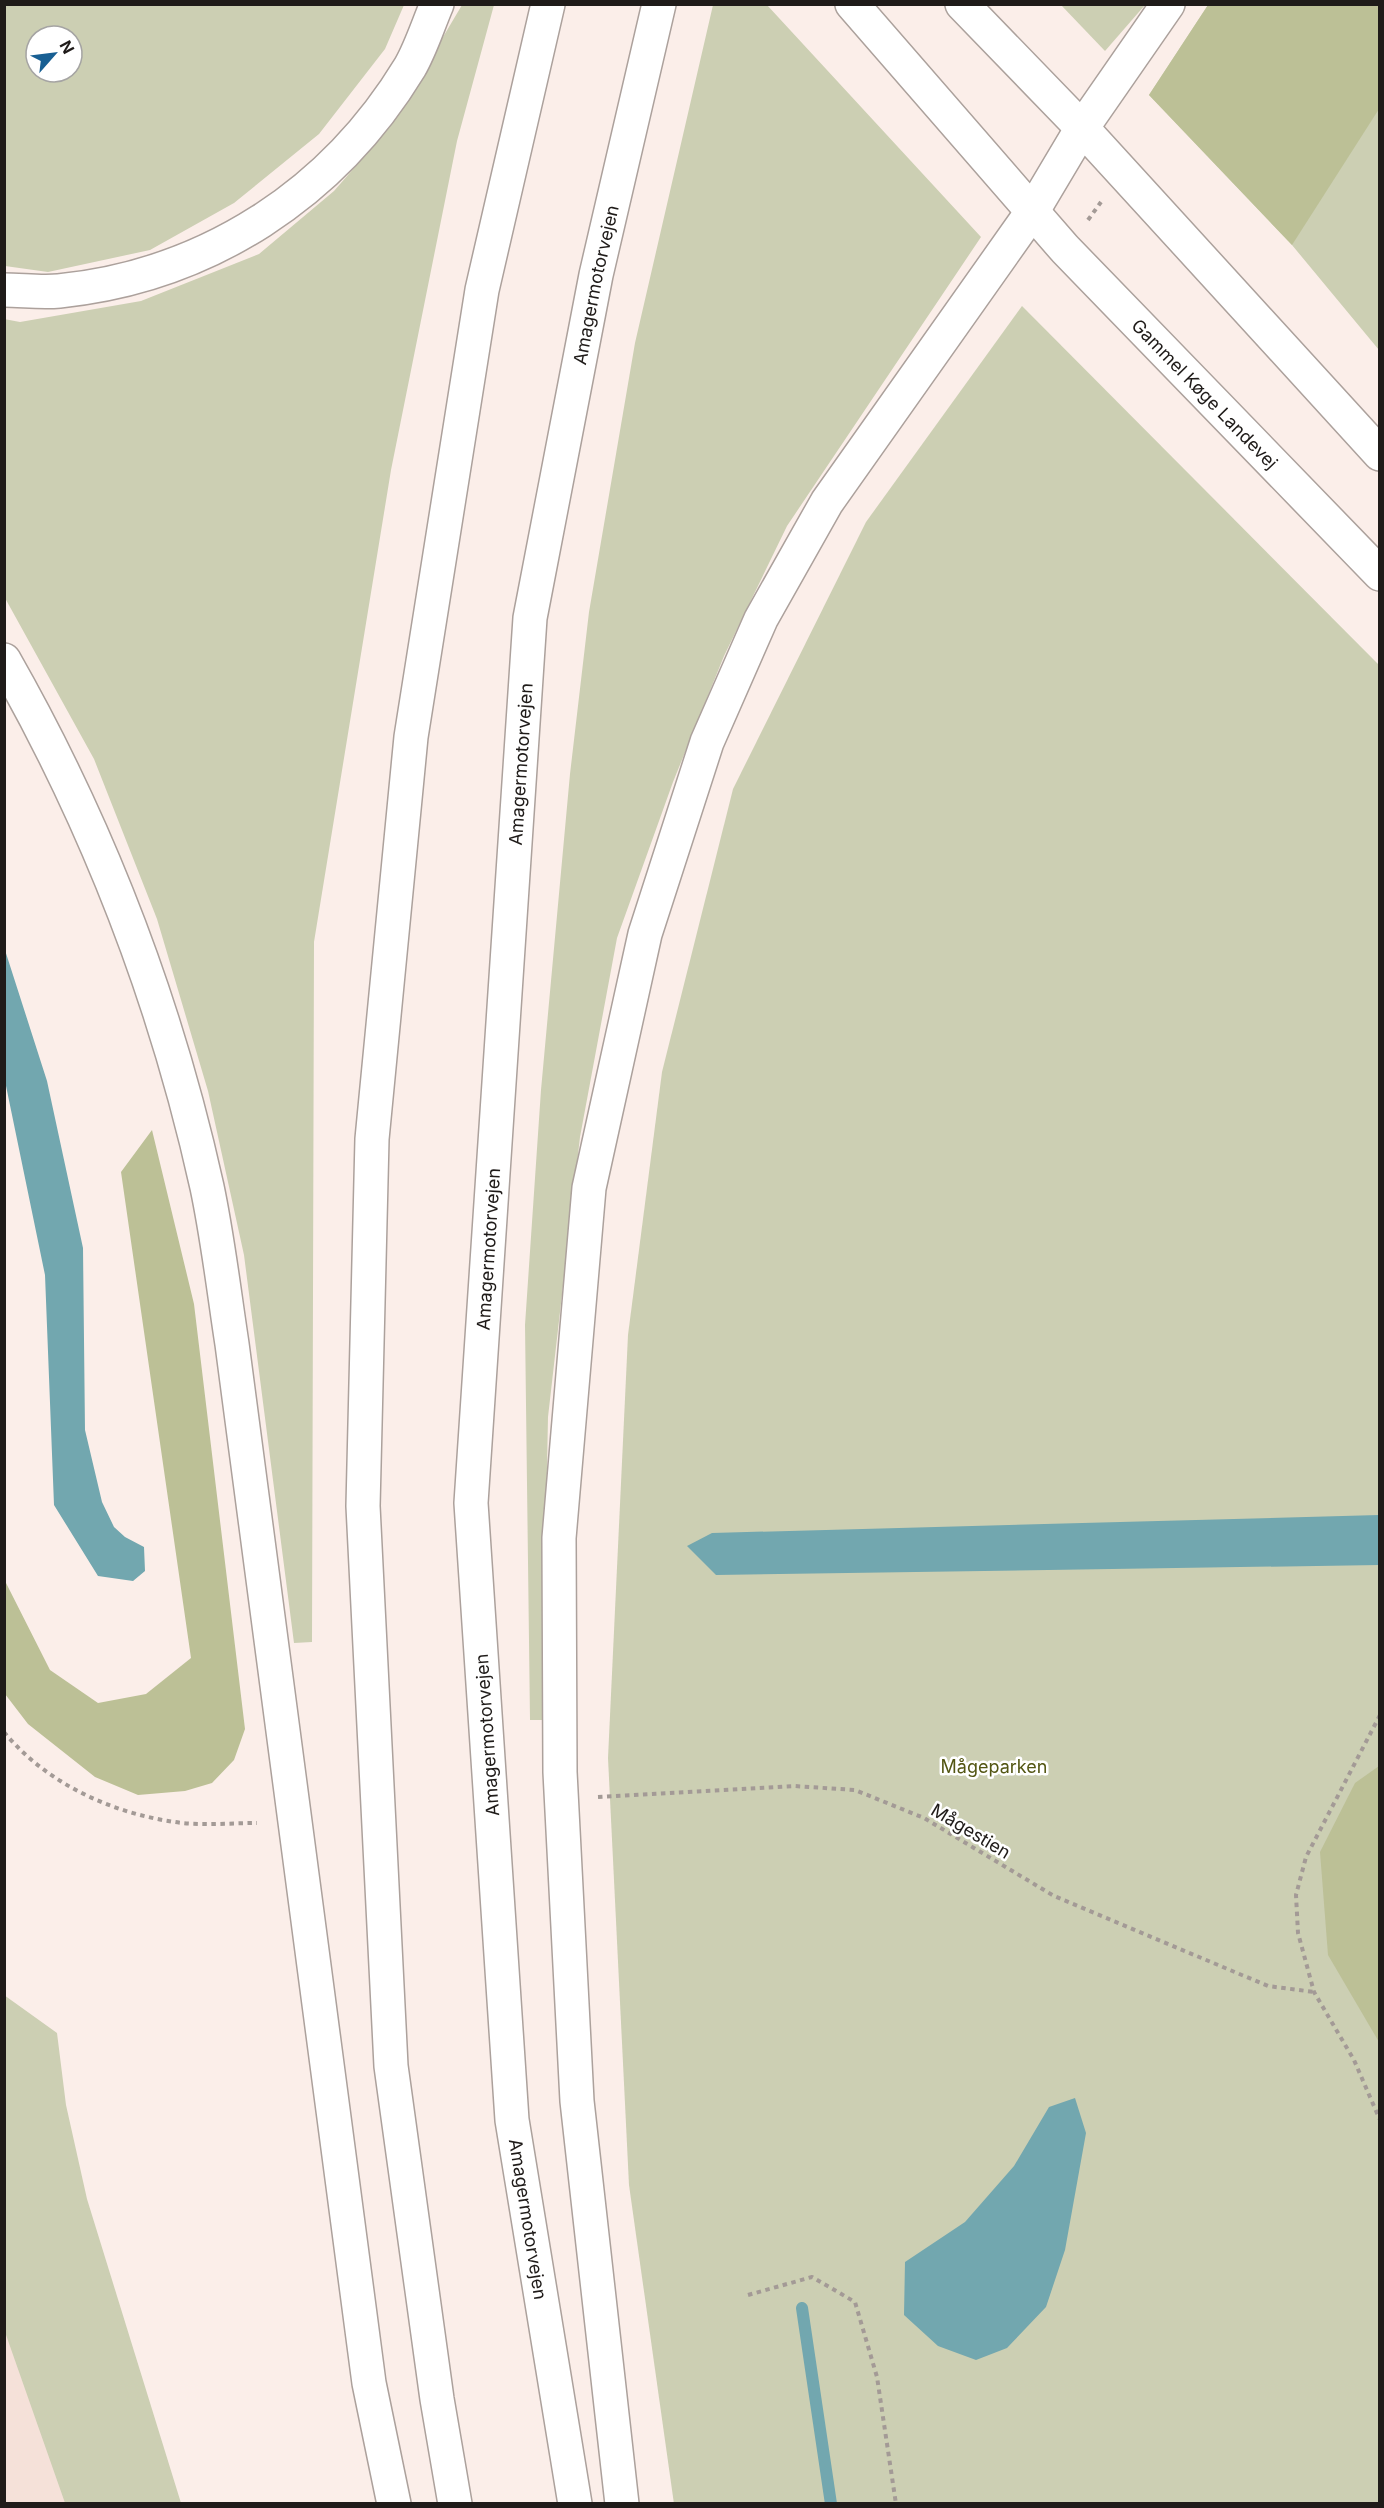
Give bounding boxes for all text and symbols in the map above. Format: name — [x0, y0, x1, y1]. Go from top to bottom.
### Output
north arrow — [24, 24, 84, 84]
text: N — [56, 37, 79, 57]
street label: Amagermotorvejen — [568, 203, 622, 367]
street label: Gammel Køge Landevej — [1128, 314, 1282, 473]
street label: Amagermotorvejen — [504, 682, 536, 846]
street label: Amagermotorvejen — [472, 1167, 504, 1331]
street label: Amagermotorvejen — [471, 1653, 503, 1817]
park label: Mågeparken — [941, 1756, 1047, 1777]
street label: Mågestien — [928, 1799, 1014, 1863]
street label: Amagermotorvejen — [505, 2137, 551, 2301]

